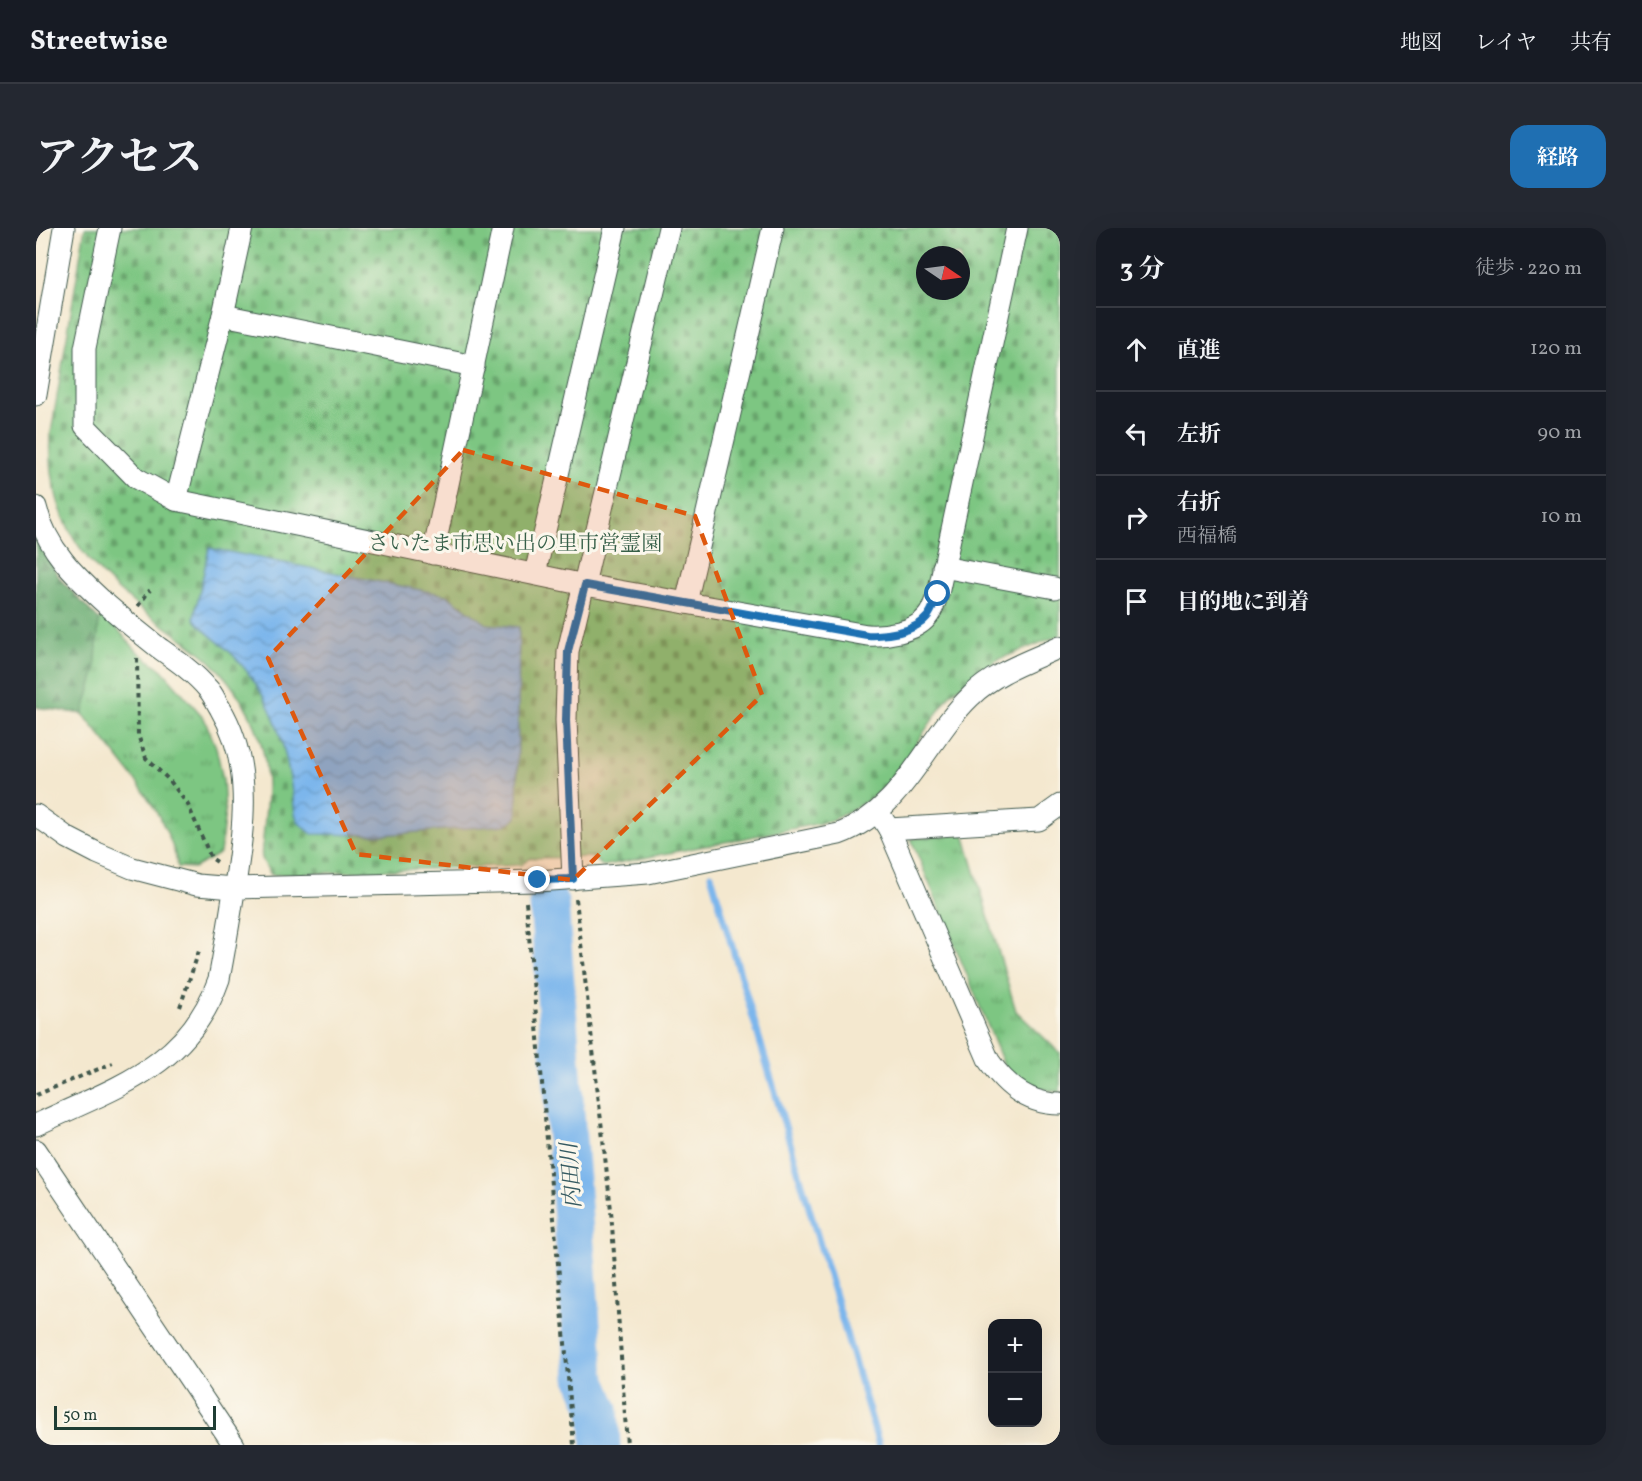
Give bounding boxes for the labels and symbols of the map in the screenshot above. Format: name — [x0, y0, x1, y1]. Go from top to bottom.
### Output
north arrow — [916, 246, 970, 300]
park label: さいたま市思い出の里市営霊園 — [368, 530, 662, 559]
route start — [924, 580, 950, 606]
route end — [524, 866, 550, 892]
water label: 内田川 — [555, 1140, 590, 1210]
scale bar — [54, 1403, 216, 1430]

